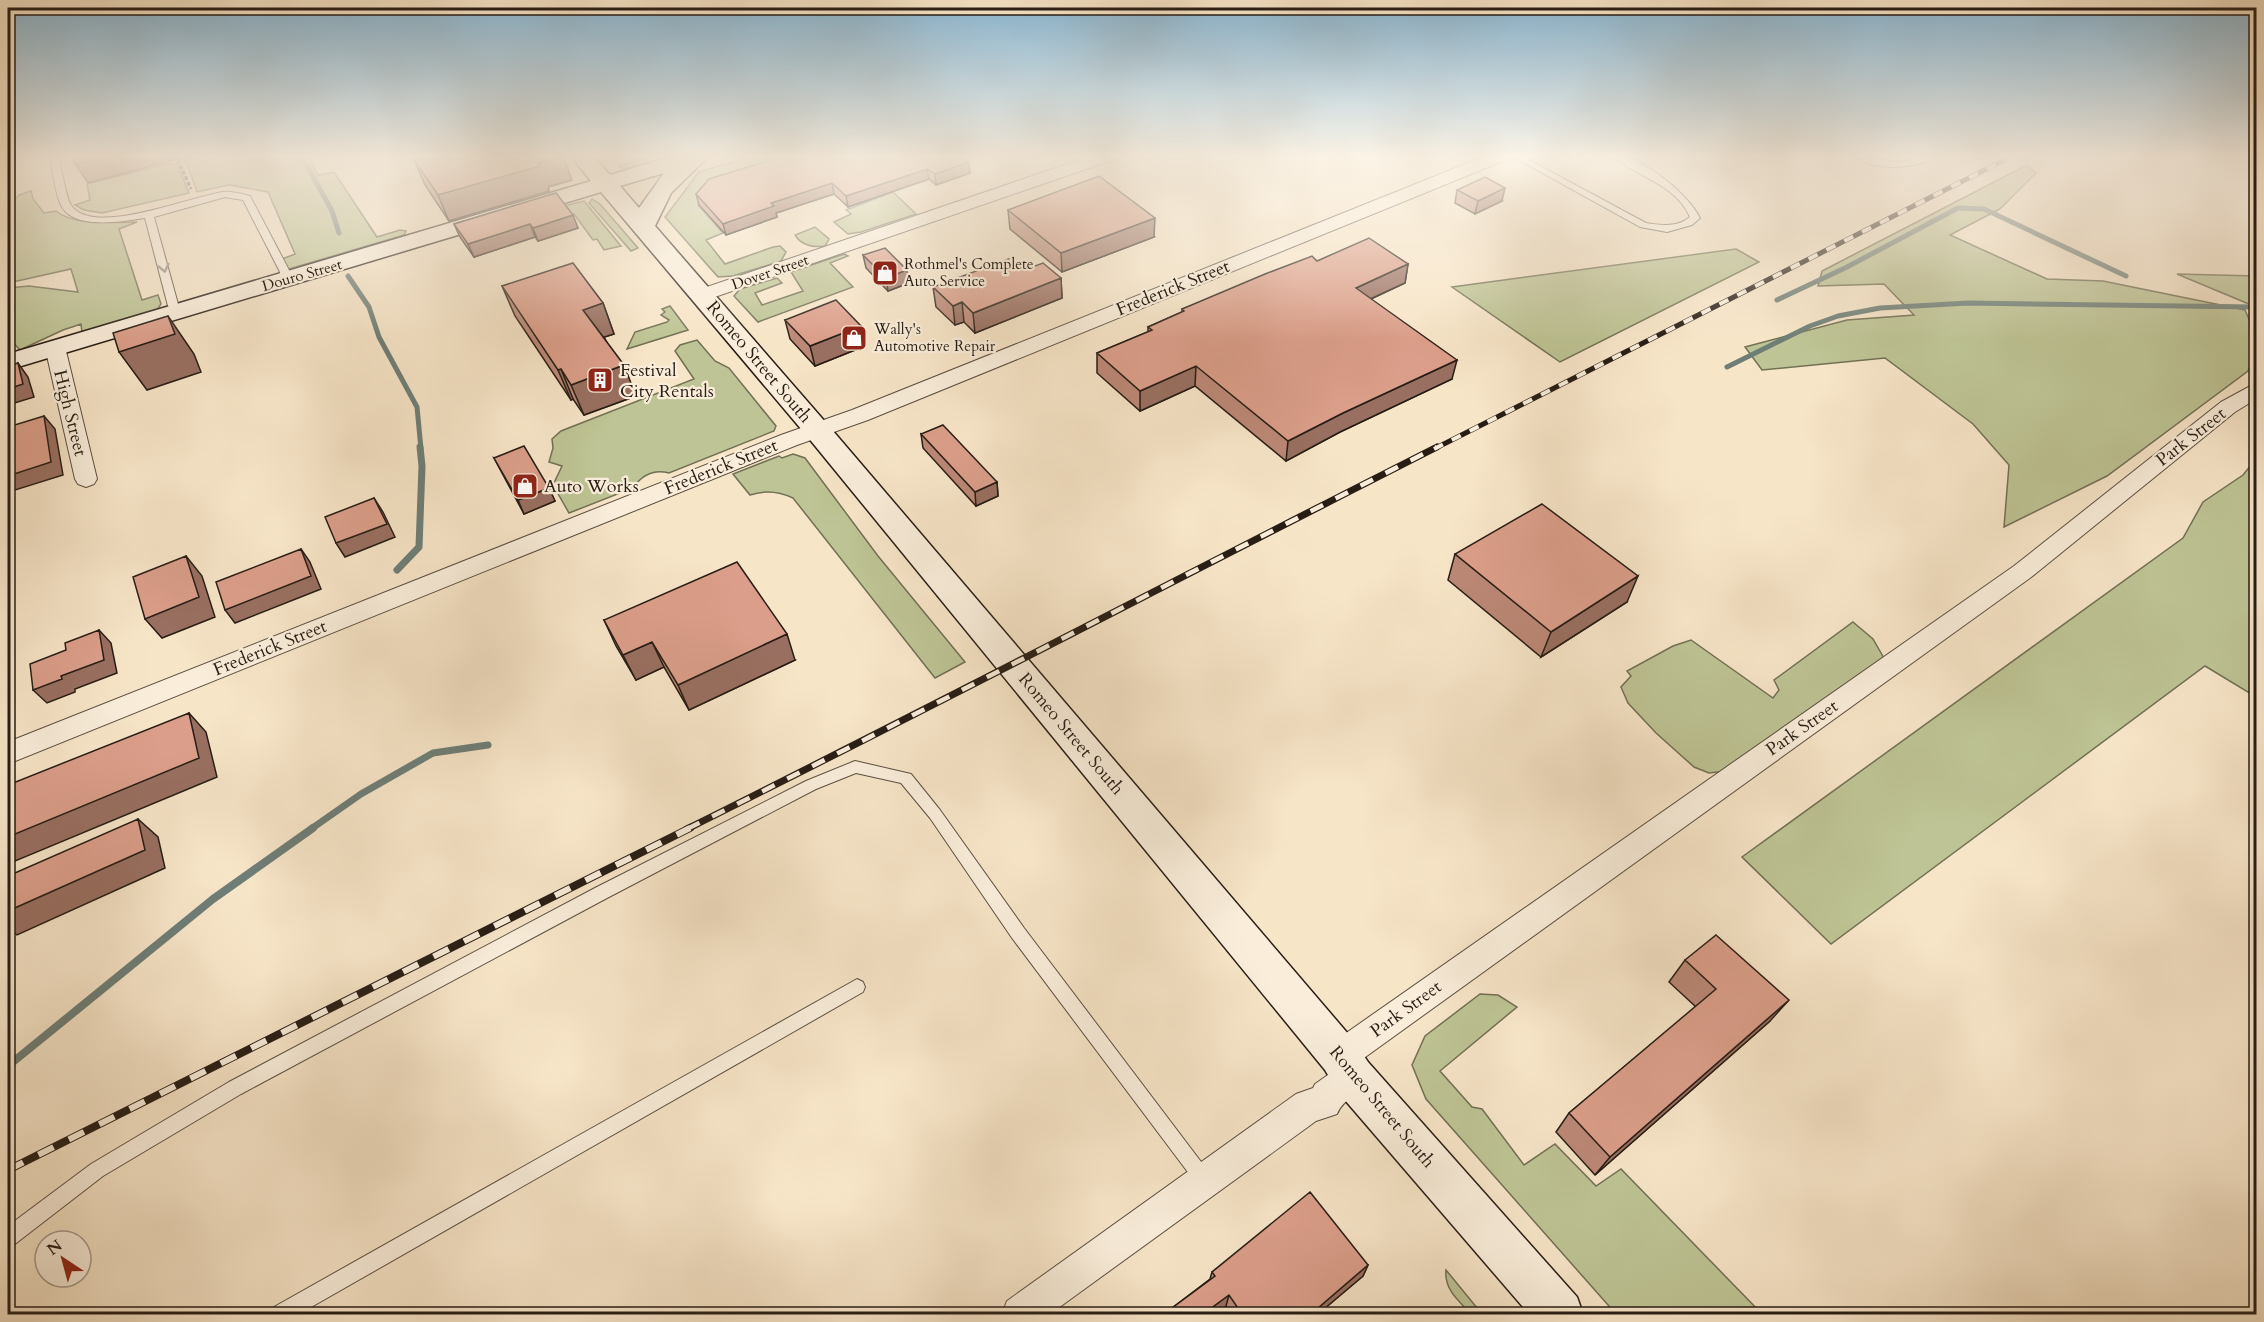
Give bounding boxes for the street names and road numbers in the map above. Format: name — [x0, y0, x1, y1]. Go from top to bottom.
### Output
street label: Dover Street — [729, 249, 811, 295]
street label: Douro Street — [260, 254, 345, 296]
street label: Frederick Street — [1113, 254, 1234, 322]
street label: Romeo Street South — [700, 296, 818, 429]
street label: High Street — [47, 367, 93, 459]
street label: Park Street — [2151, 401, 2232, 472]
street label: Frederick Street — [661, 433, 782, 501]
street label: Frederick Street — [210, 614, 331, 682]
street label: Romeo Street South — [1012, 668, 1130, 801]
street label: Park Street — [1761, 694, 1843, 762]
street label: Park Street — [1365, 974, 1447, 1043]
street label: Romeo Street South — [1323, 1041, 1441, 1174]

